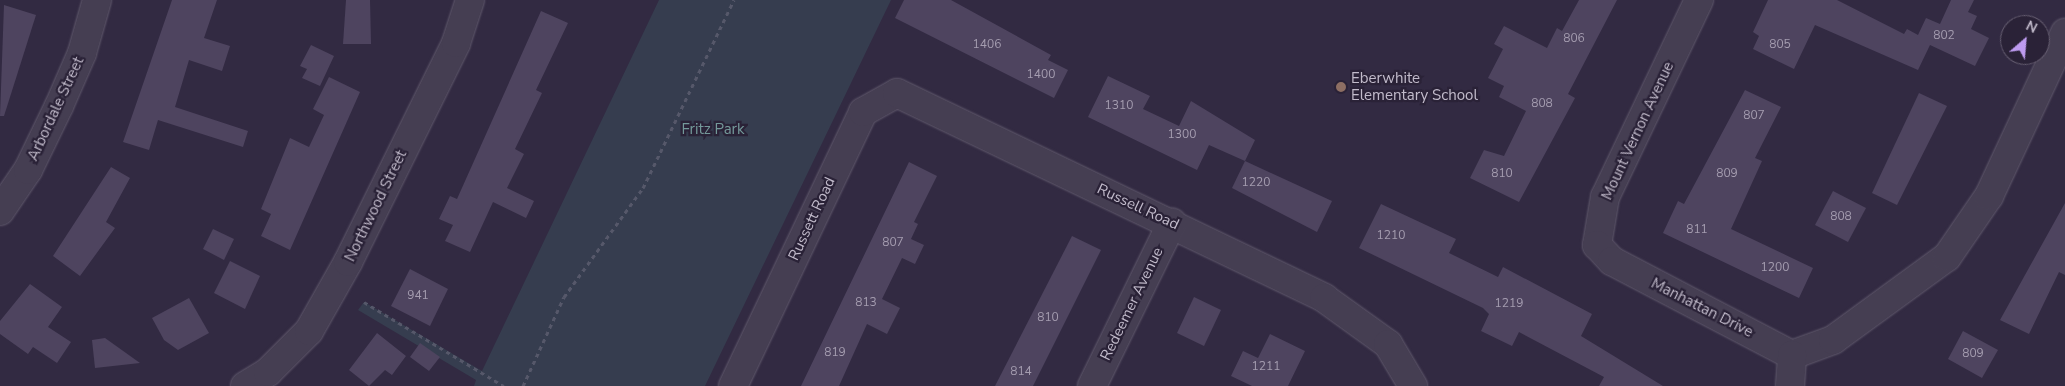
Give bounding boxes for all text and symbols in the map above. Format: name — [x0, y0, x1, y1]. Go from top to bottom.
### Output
north arrow — [2000, 15, 2050, 65]
text: N — [2023, 16, 2041, 38]
house number: 802 — [1933, 29, 1955, 43]
house number: 806 — [1563, 32, 1585, 46]
house number: 1406 — [973, 38, 1001, 52]
house number: 805 — [1769, 38, 1791, 52]
street label: Arbordale Street — [24, 54, 88, 164]
street label: Mount Vernon Avenue — [1598, 59, 1678, 203]
house number: 1400 — [1027, 68, 1055, 82]
place label: Eberwhite Elementary School — [1351, 69, 1478, 104]
marker: Eberwhite Elementary School — [1335, 81, 1347, 93]
house number: 808 — [1531, 97, 1553, 111]
house number: 1310 — [1105, 99, 1133, 113]
house number: 807 — [1743, 109, 1765, 123]
park label: Fritz Park — [682, 121, 744, 139]
house number: 1300 — [1168, 128, 1196, 142]
street label: Northwood Street — [341, 147, 411, 265]
house number: 810 — [1491, 167, 1513, 181]
house number: 809 — [1716, 167, 1738, 181]
street label: Russett Road — [785, 174, 839, 264]
house number: 1220 — [1242, 176, 1270, 190]
street label: Russell Road — [1094, 180, 1182, 234]
house number: 808 — [1830, 210, 1852, 224]
house number: 811 — [1686, 223, 1708, 237]
house number: 1210 — [1377, 229, 1405, 243]
house number: 807 — [882, 236, 904, 250]
street label: Redeemer Avenue — [1097, 244, 1167, 364]
house number: 1200 — [1761, 261, 1789, 275]
street label: Manhattan Drive — [1648, 275, 1756, 341]
house number: 941 — [407, 289, 429, 303]
house number: 813 — [855, 296, 877, 310]
house number: 1219 — [1495, 297, 1523, 311]
house number: 810 — [1037, 311, 1059, 325]
house number: 819 — [824, 346, 846, 360]
house number: 809 — [1962, 347, 1984, 361]
house number: 1211 — [1252, 360, 1280, 374]
house number: 814 — [1010, 365, 1032, 379]

